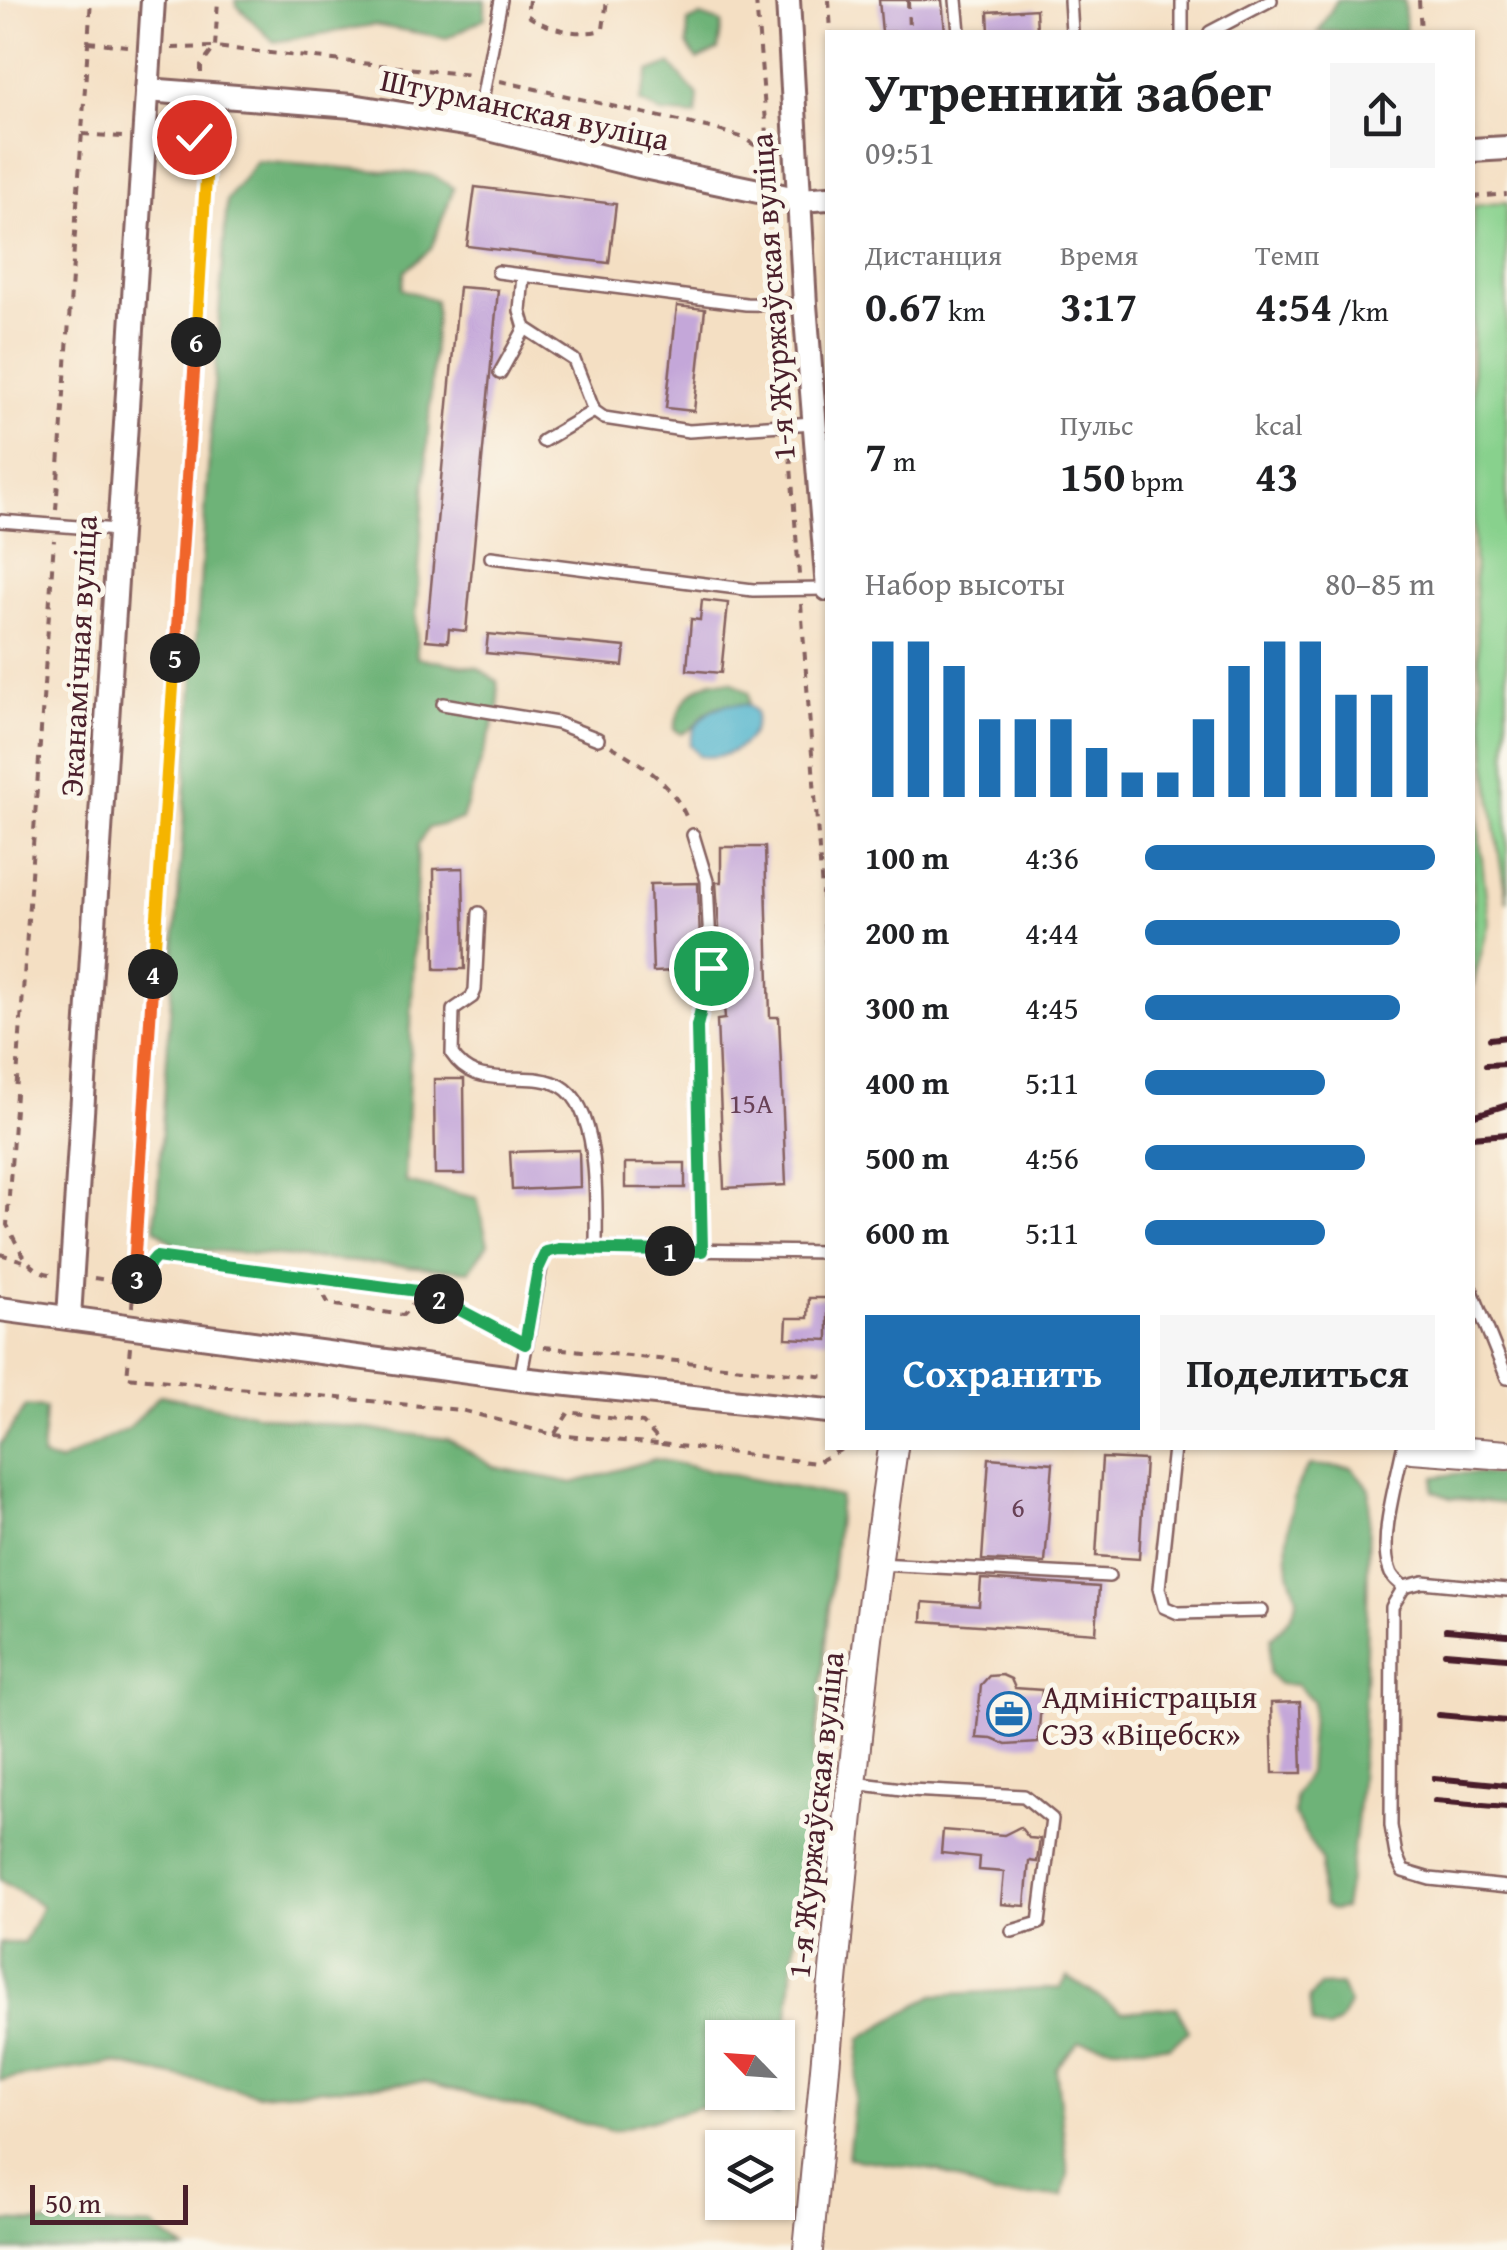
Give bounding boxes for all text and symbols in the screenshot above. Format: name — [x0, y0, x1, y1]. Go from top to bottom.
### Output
text: Утренний забег — [865, 51, 1271, 131]
street label: Штурманская вуліца — [376, 55, 674, 163]
button: share — [1330, 63, 1435, 168]
pin — [152, 95, 237, 180]
icon: check — [167, 110, 222, 165]
text: 09:51 — [865, 129, 934, 176]
street label: 1-я Журжаўская вуліца — [737, 131, 807, 462]
text: Дистанция — [865, 234, 1002, 275]
text: Время — [1060, 234, 1138, 275]
text: Темп — [1255, 234, 1320, 275]
text: 0.67 — [865, 275, 942, 336]
text: 3:17 — [1060, 275, 1137, 336]
text: 4:54 — [1255, 275, 1332, 336]
text: km — [942, 290, 985, 331]
text: /km — [1332, 290, 1389, 331]
pin: 6 — [171, 317, 221, 367]
text: 6 — [189, 321, 203, 362]
text: Пульс — [1060, 404, 1133, 445]
text: kcal — [1255, 404, 1303, 445]
text: 7 — [865, 425, 887, 486]
text: m — [887, 440, 916, 481]
text: 150 — [1060, 445, 1125, 506]
text: 43 — [1255, 445, 1299, 506]
text: bpm — [1125, 460, 1184, 501]
street label: Эканамічная вуліца — [47, 513, 109, 798]
text: Набор высоты — [865, 560, 1065, 607]
text: 80–85 m — [1325, 560, 1435, 607]
pin: 5 — [150, 633, 200, 683]
text: 5 — [168, 637, 182, 678]
text: 100 m — [865, 834, 949, 881]
text: 4:36 — [1025, 834, 1079, 881]
text: 200 m — [865, 909, 949, 956]
text: 4:44 — [1025, 909, 1079, 956]
pin — [669, 926, 754, 1011]
icon: arrive — [684, 941, 739, 996]
pin: 4 — [128, 949, 178, 999]
text: 4 — [146, 953, 160, 994]
text: 300 m — [865, 984, 949, 1031]
text: 4:45 — [1025, 984, 1079, 1031]
text: 400 m — [865, 1059, 949, 1106]
text: 5:11 — [1025, 1059, 1079, 1106]
house number: 15А — [729, 1082, 773, 1123]
text: 500 m — [865, 1134, 949, 1181]
text: 4:56 — [1025, 1134, 1079, 1181]
text: 600 m — [865, 1209, 949, 1256]
text: 5:11 — [1025, 1209, 1079, 1256]
pin: 1 — [645, 1226, 695, 1276]
text: 1 — [663, 1230, 677, 1271]
pin: 3 — [112, 1254, 162, 1304]
text: 3 — [130, 1258, 144, 1299]
pin: 2 — [414, 1274, 464, 1324]
text: 2 — [432, 1278, 446, 1319]
button: Сохранить — [865, 1315, 1140, 1430]
button: Поделиться — [1160, 1315, 1435, 1430]
house number: 6 — [1011, 1486, 1025, 1527]
street label: 1-я Журжаўская вуліца — [774, 1649, 856, 1981]
place label: Адміністрацыя СЭЗ «Віцебск» — [1042, 1673, 1257, 1757]
office icon: Адміністрацыя СЭЗ «Віцебск» — [986, 1691, 1032, 1737]
north arrow — [705, 2020, 795, 2110]
map controls — [705, 2020, 795, 2220]
button: layers — [705, 2130, 795, 2220]
scale bar — [30, 2180, 188, 2224]
text: 50 m — [45, 2182, 101, 2223]

